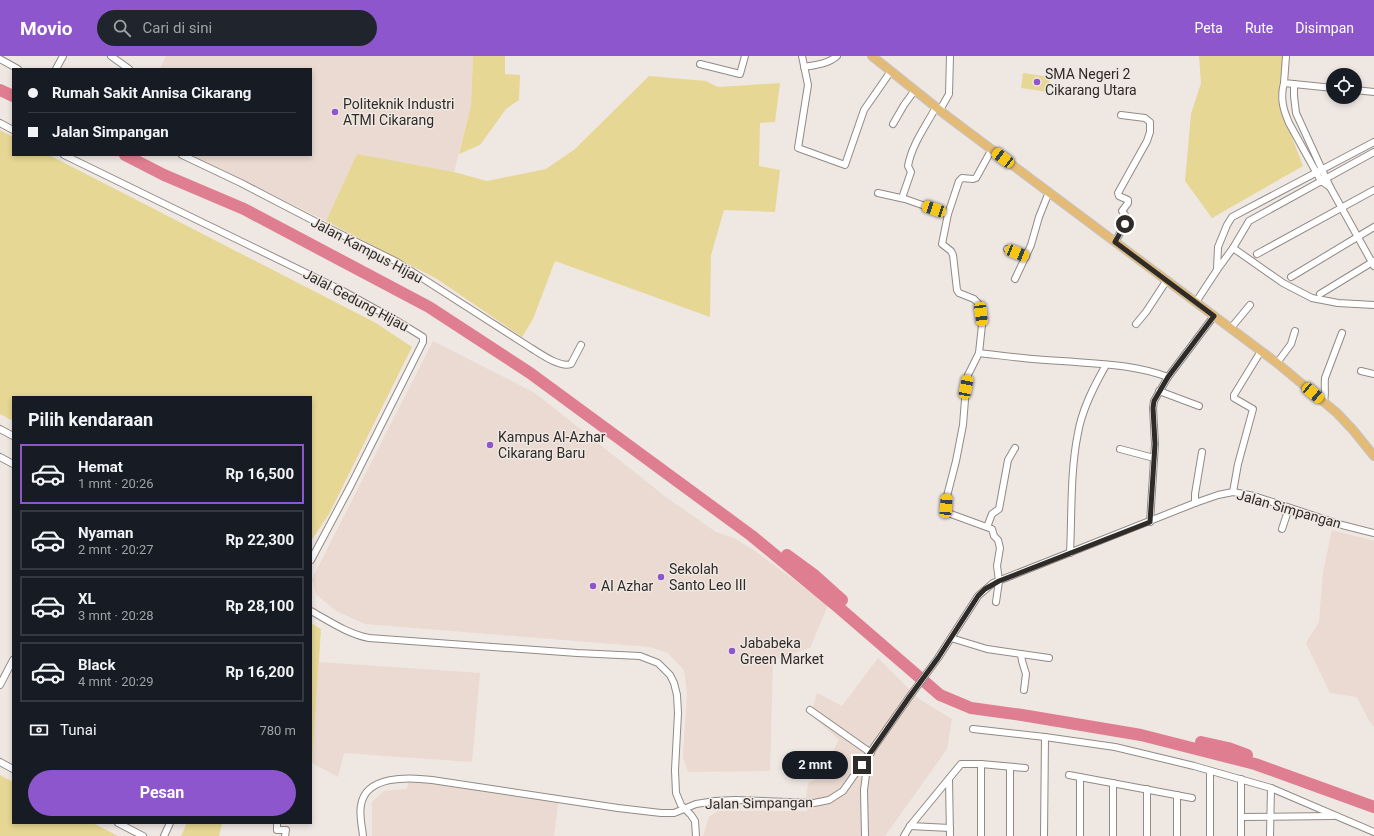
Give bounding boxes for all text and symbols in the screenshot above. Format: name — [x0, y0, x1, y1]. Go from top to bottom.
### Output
search box — [97, 10, 377, 46]
text: Movio — [20, 17, 73, 40]
icon: search — [111, 17, 133, 39]
text: Cari di sini — [143, 19, 212, 37]
text: Peta — [1195, 20, 1223, 36]
text: Rute — [1245, 20, 1273, 36]
text: Disimpan — [1295, 20, 1354, 36]
place label: SMA Negeri 2 Cikarang Utara — [1045, 66, 1137, 98]
map controls — [1326, 68, 1362, 104]
button: locate — [1326, 68, 1362, 104]
marker: SMA Negeri 2 Cikarang Utara — [1032, 77, 1042, 87]
text: Rumah Sakit Annisa Cikarang — [52, 84, 251, 102]
place label: Politeknik Industri ATMI Cikarang — [343, 96, 454, 128]
marker: Politeknik Industri ATMI Cikarang — [330, 107, 340, 117]
text: Jalan Simpangan — [52, 123, 169, 141]
car — [990, 146, 1016, 170]
car — [921, 199, 947, 219]
street label: Jalan Kampus Hijau — [308, 214, 426, 286]
route start — [1116, 215, 1134, 233]
car — [1004, 243, 1030, 263]
street label: Jalal Gedung Hijau — [301, 265, 411, 335]
car — [974, 301, 988, 327]
car — [958, 374, 974, 400]
car — [1300, 381, 1326, 405]
text: Pilih kendaraan — [28, 409, 153, 430]
place label: Kampus Al-Azhar Cikarang Baru — [498, 429, 606, 461]
marker: Kampus Al-Azhar Cikarang Baru — [485, 440, 495, 450]
icon: car — [30, 456, 66, 492]
text: Hemat — [78, 458, 123, 476]
text: Rp 16,500 — [226, 465, 294, 483]
text: 1 mnt · 20:26 — [78, 476, 154, 491]
street label: Jalan Simpangan — [1235, 486, 1343, 532]
car — [939, 494, 953, 518]
icon: car — [30, 522, 66, 558]
text: Nyaman — [78, 524, 133, 542]
text: Rp 22,300 — [226, 531, 294, 549]
text: 2 mnt · 20:27 — [78, 542, 154, 557]
place label: Sekolah Santo Leo III — [669, 561, 746, 593]
marker: Sekolah Santo Leo III — [656, 572, 666, 582]
place label: Al Azhar — [601, 578, 653, 594]
marker: Al Azhar — [588, 581, 598, 591]
icon: car — [30, 588, 66, 624]
text: XL — [78, 590, 96, 608]
text: Rp 28,100 — [226, 597, 294, 615]
text: 3 mnt · 20:28 — [78, 608, 154, 623]
place label: Jababeka Green Market — [740, 635, 824, 667]
marker: Jababeka Green Market — [727, 646, 737, 656]
icon: car — [30, 654, 66, 690]
text: Black — [78, 656, 115, 674]
text: Rp 16,200 — [226, 663, 294, 681]
text: 4 mnt · 20:29 — [78, 674, 154, 689]
icon: cash — [28, 719, 50, 741]
text: Tunai — [60, 721, 97, 739]
text: 780 m — [259, 723, 296, 738]
callout: 2 mnt — [782, 751, 848, 779]
route end — [853, 756, 871, 774]
text: 2 mnt — [798, 757, 832, 772]
button: Pesan — [28, 770, 296, 816]
street label: Jalan Simpangan — [705, 794, 813, 812]

